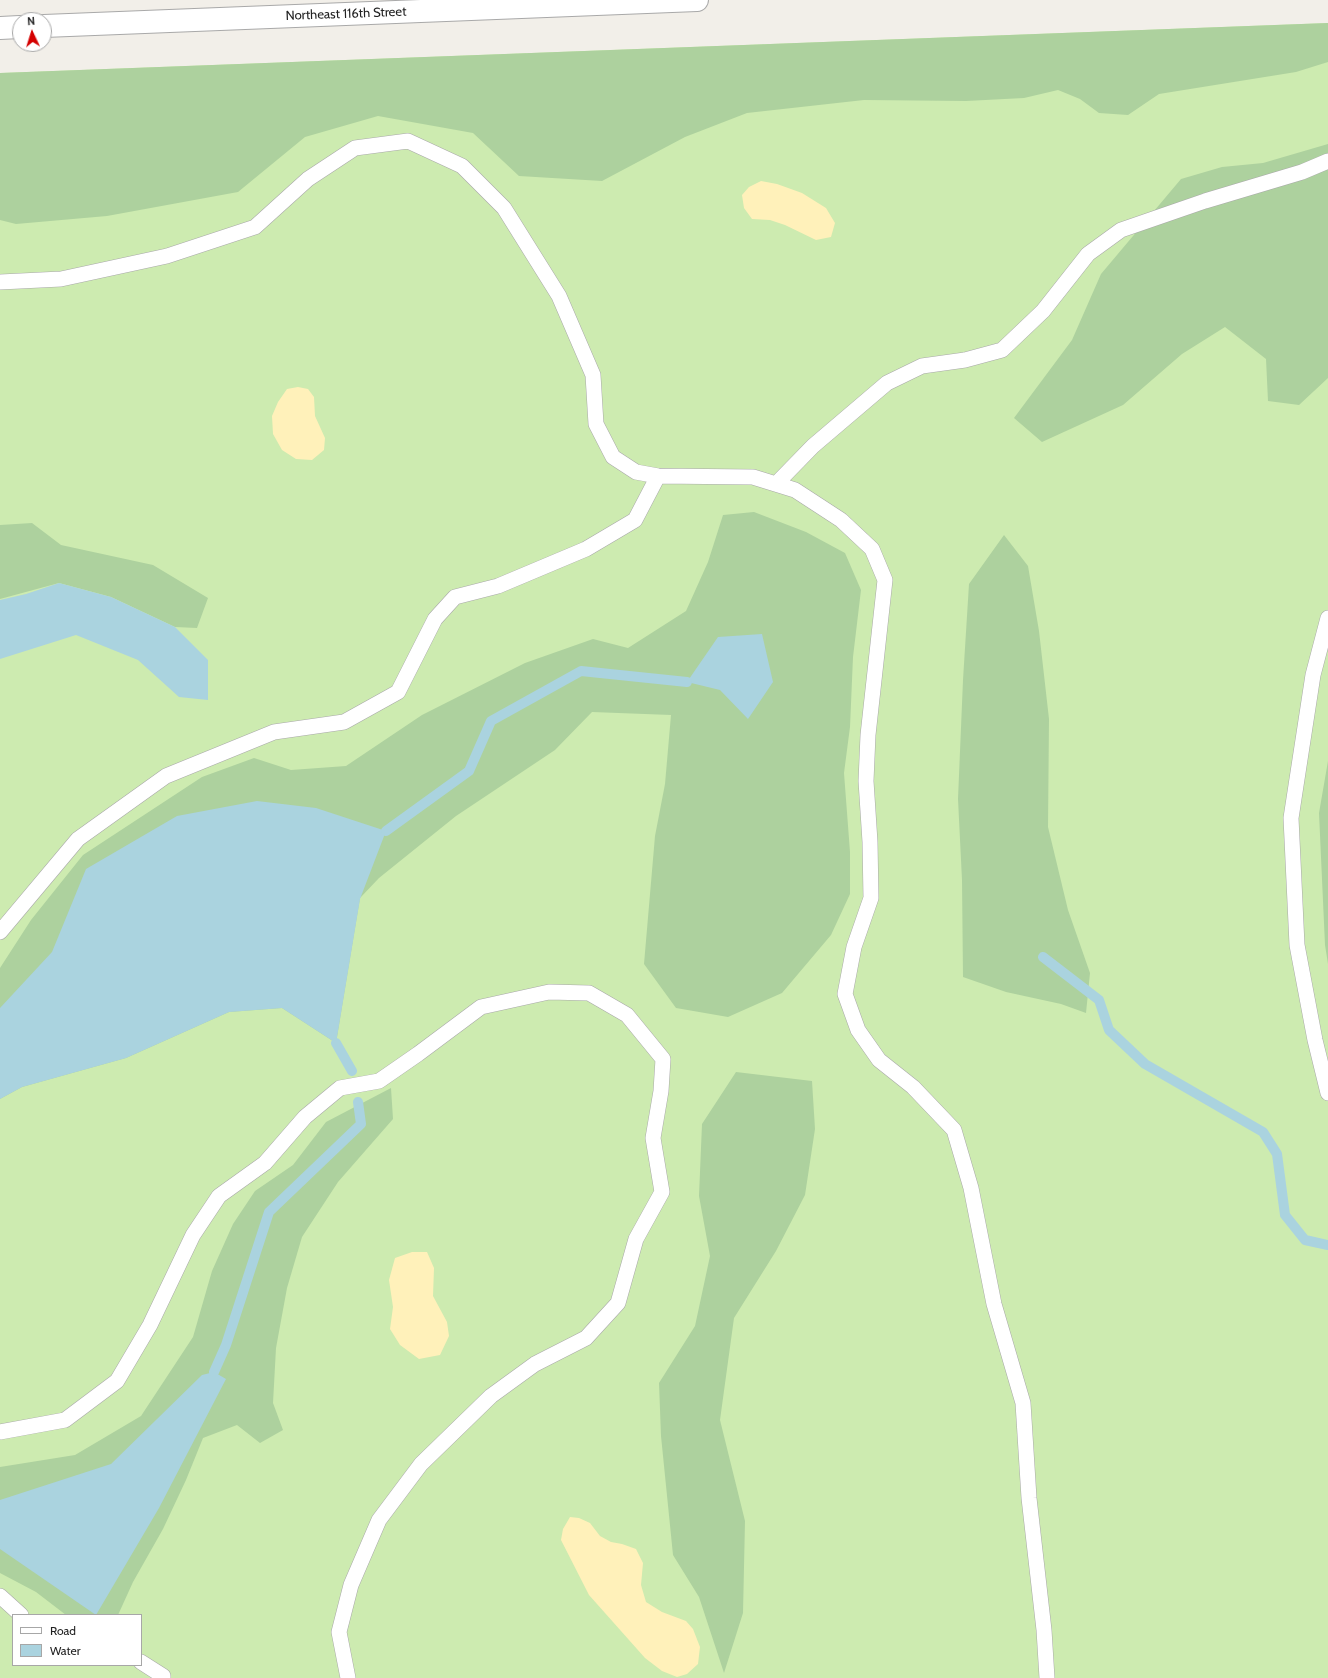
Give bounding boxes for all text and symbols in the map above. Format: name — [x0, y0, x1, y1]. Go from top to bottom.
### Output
street label: Northeast 116th Street — [285, 4, 407, 24]
north arrow — [12, 12, 52, 52]
text: N — [27, 14, 36, 28]
legend — [12, 1614, 142, 1666]
text: Road — [50, 1623, 76, 1638]
text: Water — [50, 1643, 80, 1658]

